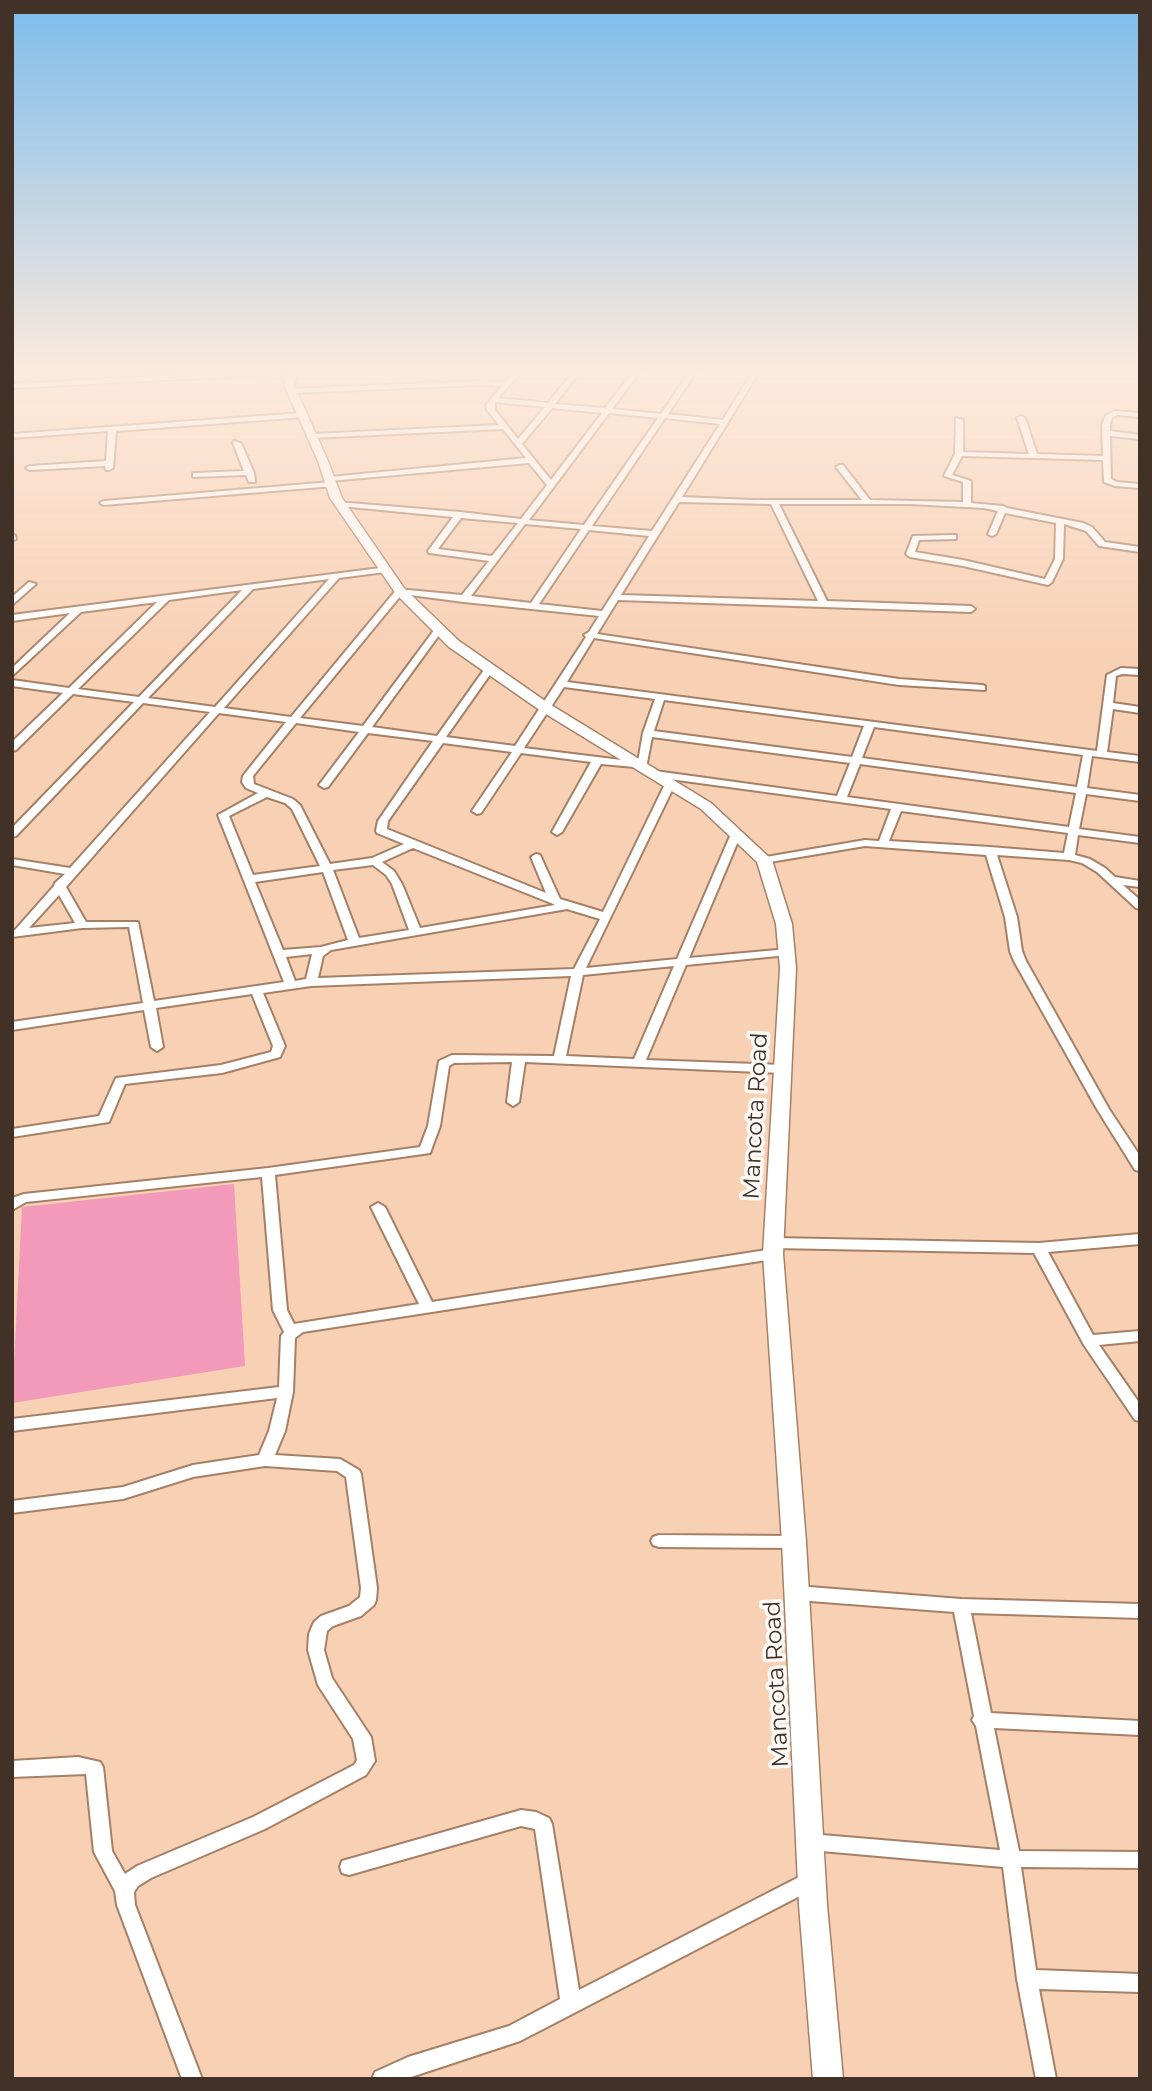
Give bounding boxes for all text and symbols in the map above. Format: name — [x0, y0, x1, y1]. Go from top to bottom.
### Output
street label: Mancota Road — [738, 1032, 774, 1200]
street label: Mancota Road — [759, 1600, 795, 1768]

